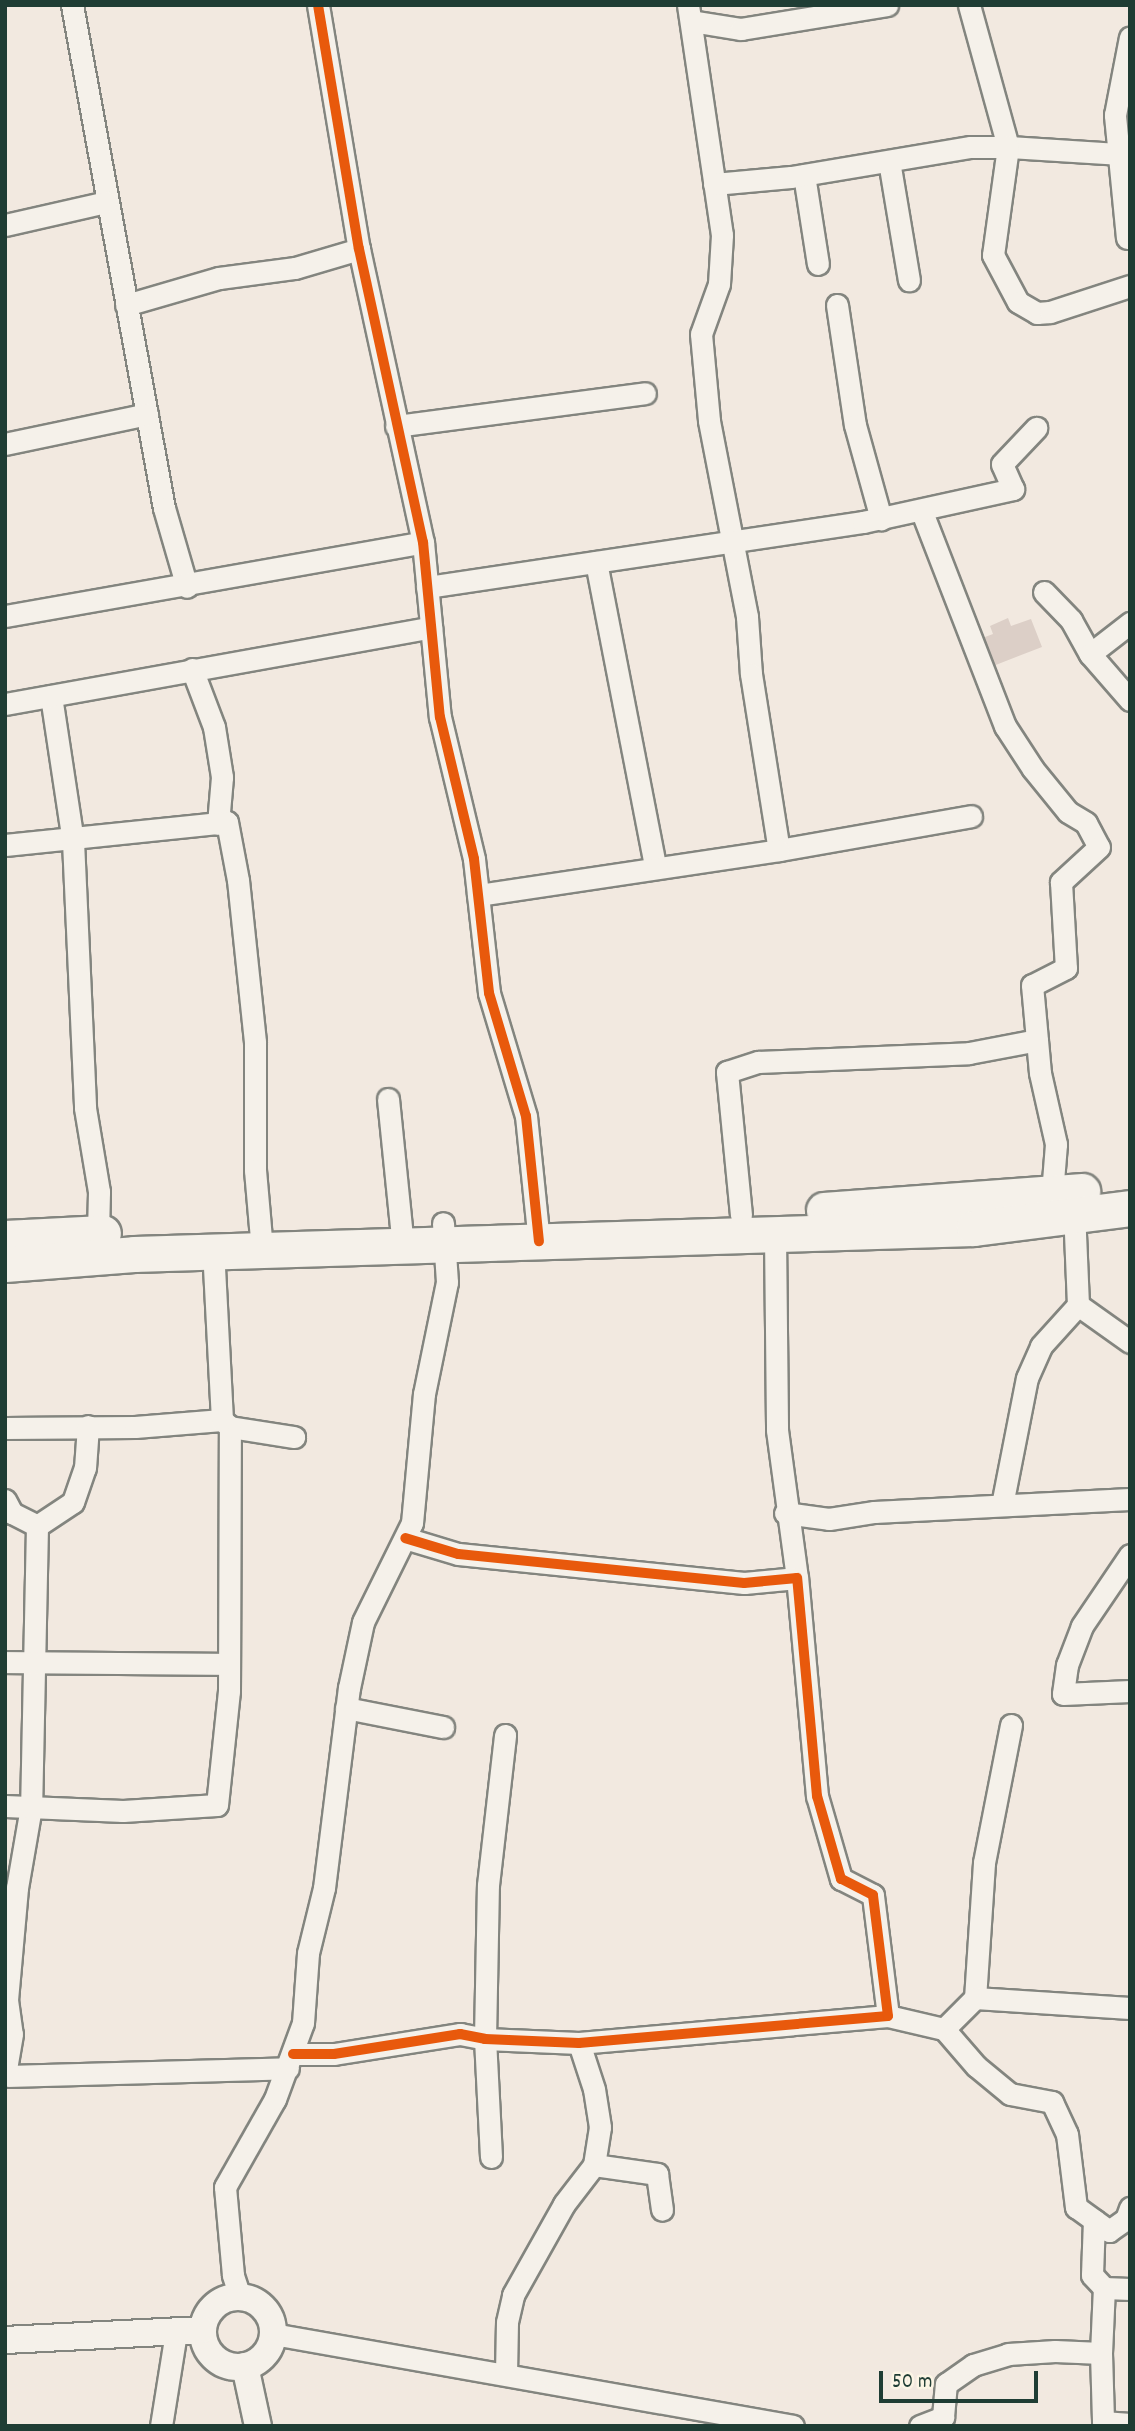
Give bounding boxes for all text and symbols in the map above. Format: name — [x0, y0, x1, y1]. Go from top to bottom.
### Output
scale bar — [883, 2358, 1042, 2402]
text: 50 m — [892, 2368, 932, 2398]

